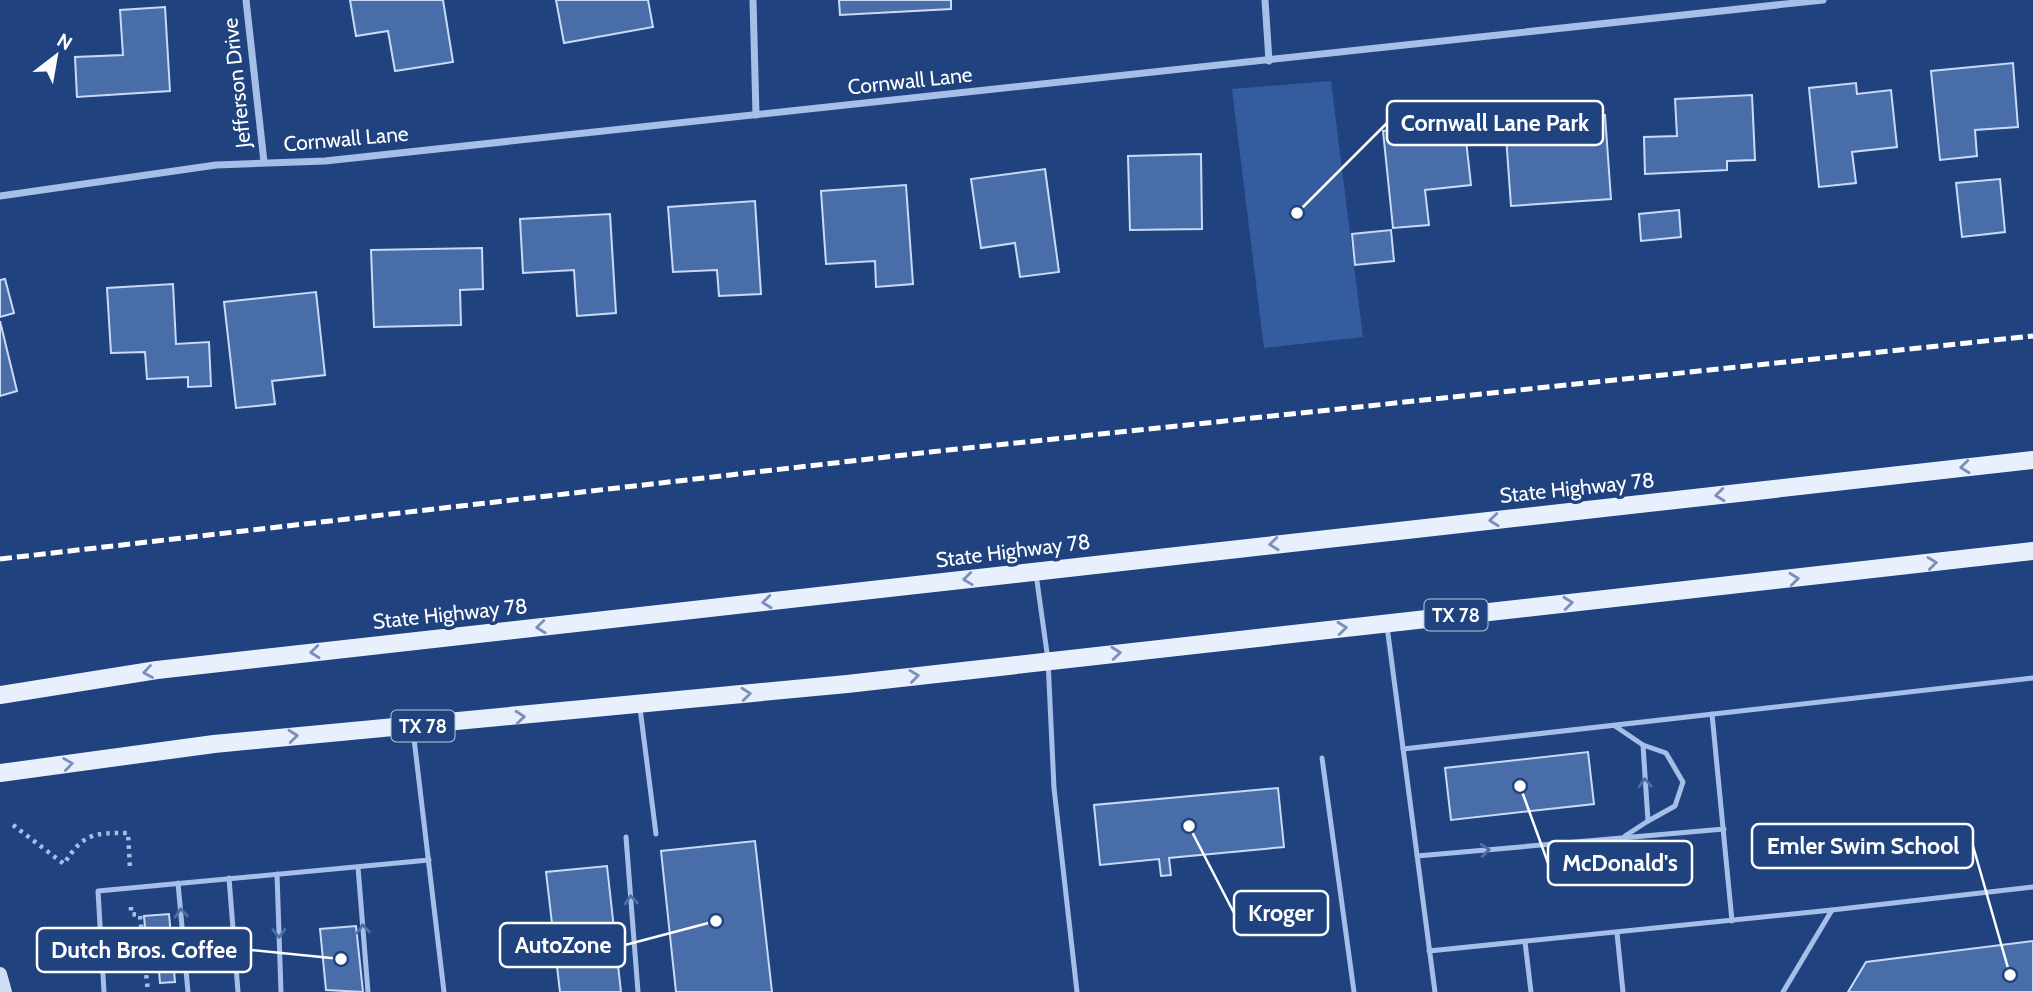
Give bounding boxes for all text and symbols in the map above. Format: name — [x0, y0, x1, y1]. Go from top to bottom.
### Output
street label: Jefferson Drive — [217, 17, 256, 150]
north arrow — [21, 21, 91, 91]
text: N — [53, 29, 76, 55]
street label: Cornwall Lane — [846, 61, 974, 99]
callout: Cornwall Lane Park — [1387, 101, 1603, 145]
text: Cornwall Lane Park — [1401, 109, 1590, 137]
street label: Cornwall Lane — [282, 121, 410, 156]
one-way arrow — [1959, 460, 1971, 475]
street label: State Highway 78 — [1498, 467, 1656, 508]
one-way arrow — [1715, 487, 1726, 502]
one-way arrow — [1489, 512, 1500, 527]
street label: State Highway 78 — [934, 529, 1092, 572]
one-way arrow — [1268, 537, 1280, 552]
one-way arrow — [1926, 555, 1938, 570]
one-way arrow — [962, 571, 974, 586]
one-way arrow — [1788, 571, 1800, 586]
street label: State Highway 78 — [371, 593, 529, 634]
one-way arrow — [762, 594, 773, 609]
one-way arrow — [1563, 596, 1574, 611]
road number: TX 78 — [1424, 600, 1488, 630]
one-way arrow — [536, 619, 547, 634]
one-way arrow — [1337, 621, 1348, 636]
one-way arrow — [309, 645, 321, 660]
one-way arrow — [1110, 646, 1121, 661]
one-way arrow — [142, 664, 154, 679]
one-way arrow — [909, 668, 920, 683]
one-way arrow — [741, 687, 752, 702]
one-way arrow — [514, 709, 526, 724]
road number: TX 78 — [392, 710, 454, 741]
one-way arrow — [288, 729, 299, 744]
one-way arrow — [62, 756, 74, 771]
one-way arrow — [1638, 777, 1653, 788]
callout: Emler Swim School — [1752, 824, 1973, 868]
text: Emler Swim School — [1767, 832, 1959, 860]
callout: McDonald's — [1548, 841, 1692, 885]
one-way arrow — [1480, 843, 1491, 858]
text: McDonald's — [1562, 849, 1678, 877]
callout: Kroger — [1234, 891, 1328, 935]
one-way arrow — [624, 894, 639, 905]
text: Kroger — [1248, 899, 1314, 927]
one-way arrow — [174, 908, 189, 919]
callout: AutoZone — [500, 923, 625, 967]
one-way arrow — [356, 924, 371, 935]
callout: Dutch Bros. Coffee — [37, 928, 251, 972]
one-way arrow — [271, 928, 286, 939]
text: AutoZone — [515, 931, 612, 959]
text: Dutch Bros. Coffee — [51, 936, 237, 964]

